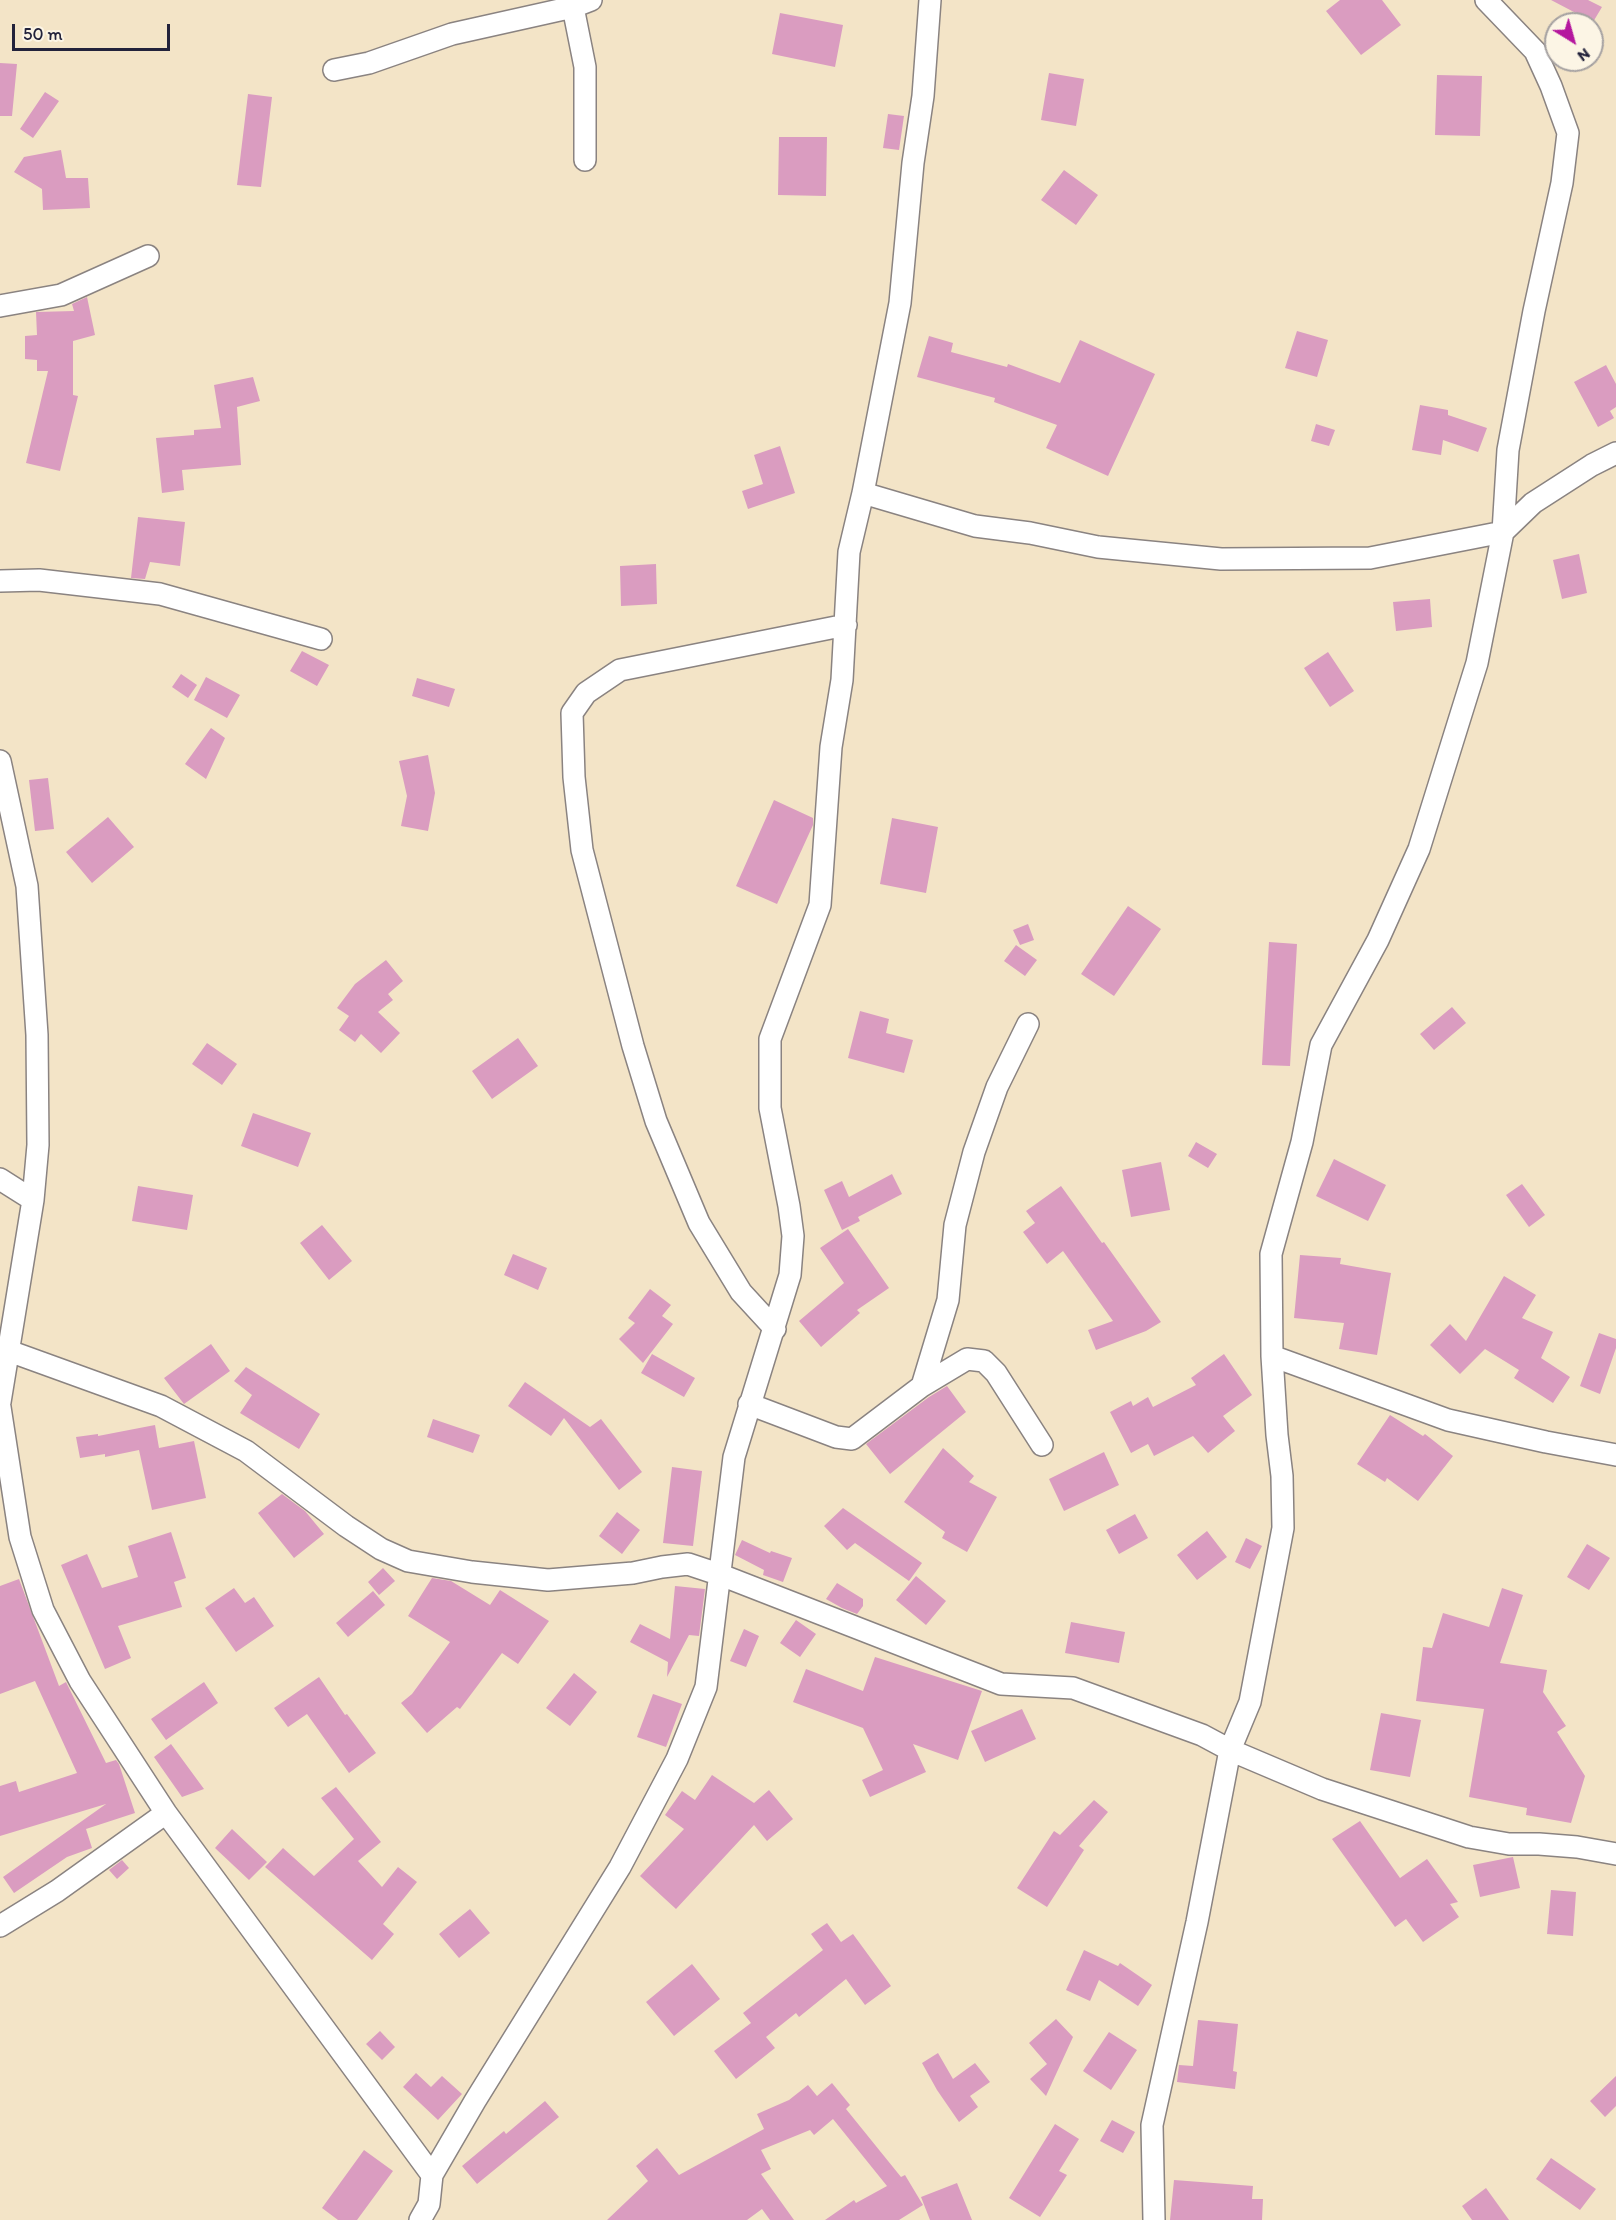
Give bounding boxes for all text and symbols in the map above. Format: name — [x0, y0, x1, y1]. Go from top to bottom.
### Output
scale bar — [15, 12, 172, 50]
north arrow — [1544, 12, 1604, 72]
text: 50 m — [23, 23, 63, 45]
text: N — [1574, 44, 1594, 66]

